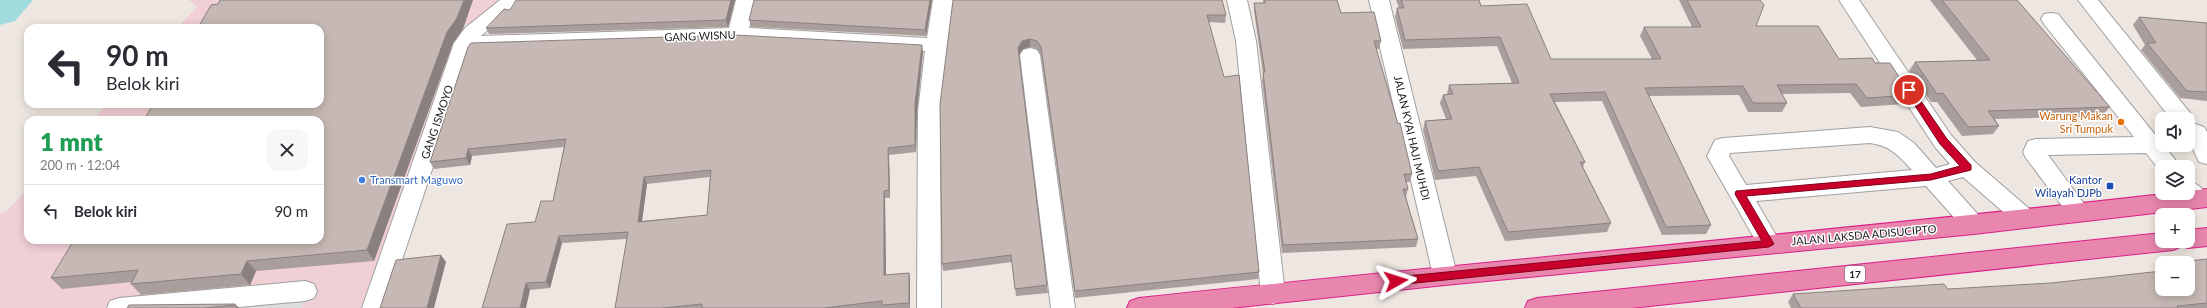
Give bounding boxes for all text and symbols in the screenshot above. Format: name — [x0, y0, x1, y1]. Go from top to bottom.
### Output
street label: GANG WISNU — [664, 28, 736, 43]
text: 90 m — [106, 38, 169, 72]
icon: left — [40, 40, 92, 92]
text: Belok kiri — [106, 72, 180, 94]
pin — [1892, 73, 1926, 107]
street label: JALAN KYAI HAJI MUHDI — [1392, 74, 1433, 202]
icon: arrive — [1898, 79, 1920, 101]
street label: GANG ISMOYO — [418, 83, 455, 161]
place label: Warung Makan Sri Tumpuk — [2039, 109, 2113, 135]
map controls — [2155, 112, 2195, 296]
button: sound — [2155, 112, 2195, 152]
marker: Warung Makan Sri Tumpuk — [2116, 117, 2126, 127]
text: 1 mnt — [40, 127, 103, 156]
button: close — [266, 129, 308, 171]
text: 200 m · 12:04 — [40, 157, 120, 173]
button: layers — [2155, 160, 2195, 200]
place label: Transmart Maguwo — [370, 173, 463, 186]
place label: Kantor Wilayah DJPb — [2035, 173, 2102, 199]
marker: Transmart Maguwo — [357, 175, 367, 185]
marker: Kantor Wilayah DJPb — [2105, 181, 2115, 191]
icon: left — [40, 200, 62, 222]
text: Belok kiri — [74, 202, 137, 220]
text: 90 m — [274, 202, 308, 220]
button: + — [2155, 208, 2195, 248]
street label: JALAN LAKSDA ADISUCIPTO — [1791, 222, 1937, 247]
button: − — [2155, 256, 2195, 296]
position arrow — [1375, 260, 1417, 302]
road number: 17 — [1845, 266, 1865, 282]

